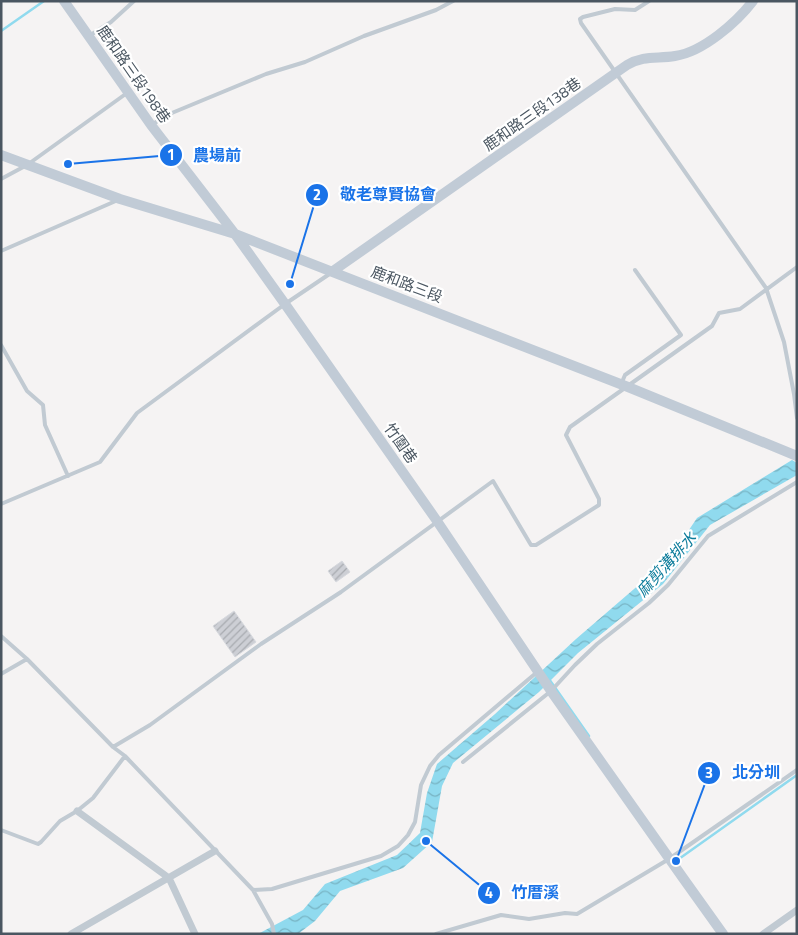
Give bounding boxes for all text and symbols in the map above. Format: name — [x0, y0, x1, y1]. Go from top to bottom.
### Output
street label: 鹿和路三段198巷 — [92, 20, 176, 128]
street label: 鹿和路三段138巷 — [478, 72, 586, 156]
callout: 農場前 — [158, 139, 251, 170]
text: 1 — [167, 143, 175, 166]
text: 農場前 — [193, 143, 241, 167]
callout: 敬老尊賢協會 — [305, 179, 446, 210]
text: 敬老尊賢協會 — [340, 182, 436, 206]
text: 2 — [313, 183, 321, 206]
street label: 鹿和路三段 — [368, 260, 446, 308]
street label: 竹圍巷 — [379, 418, 423, 468]
water label: 麻剪溝排水 — [630, 526, 702, 602]
callout: 北分圳 — [697, 757, 790, 788]
text: 北分圳 — [732, 760, 780, 784]
text: 3 — [705, 761, 713, 784]
callout: 竹厝溪 — [476, 877, 569, 908]
text: 竹厝溪 — [511, 880, 559, 904]
text: 4 — [485, 881, 493, 904]

